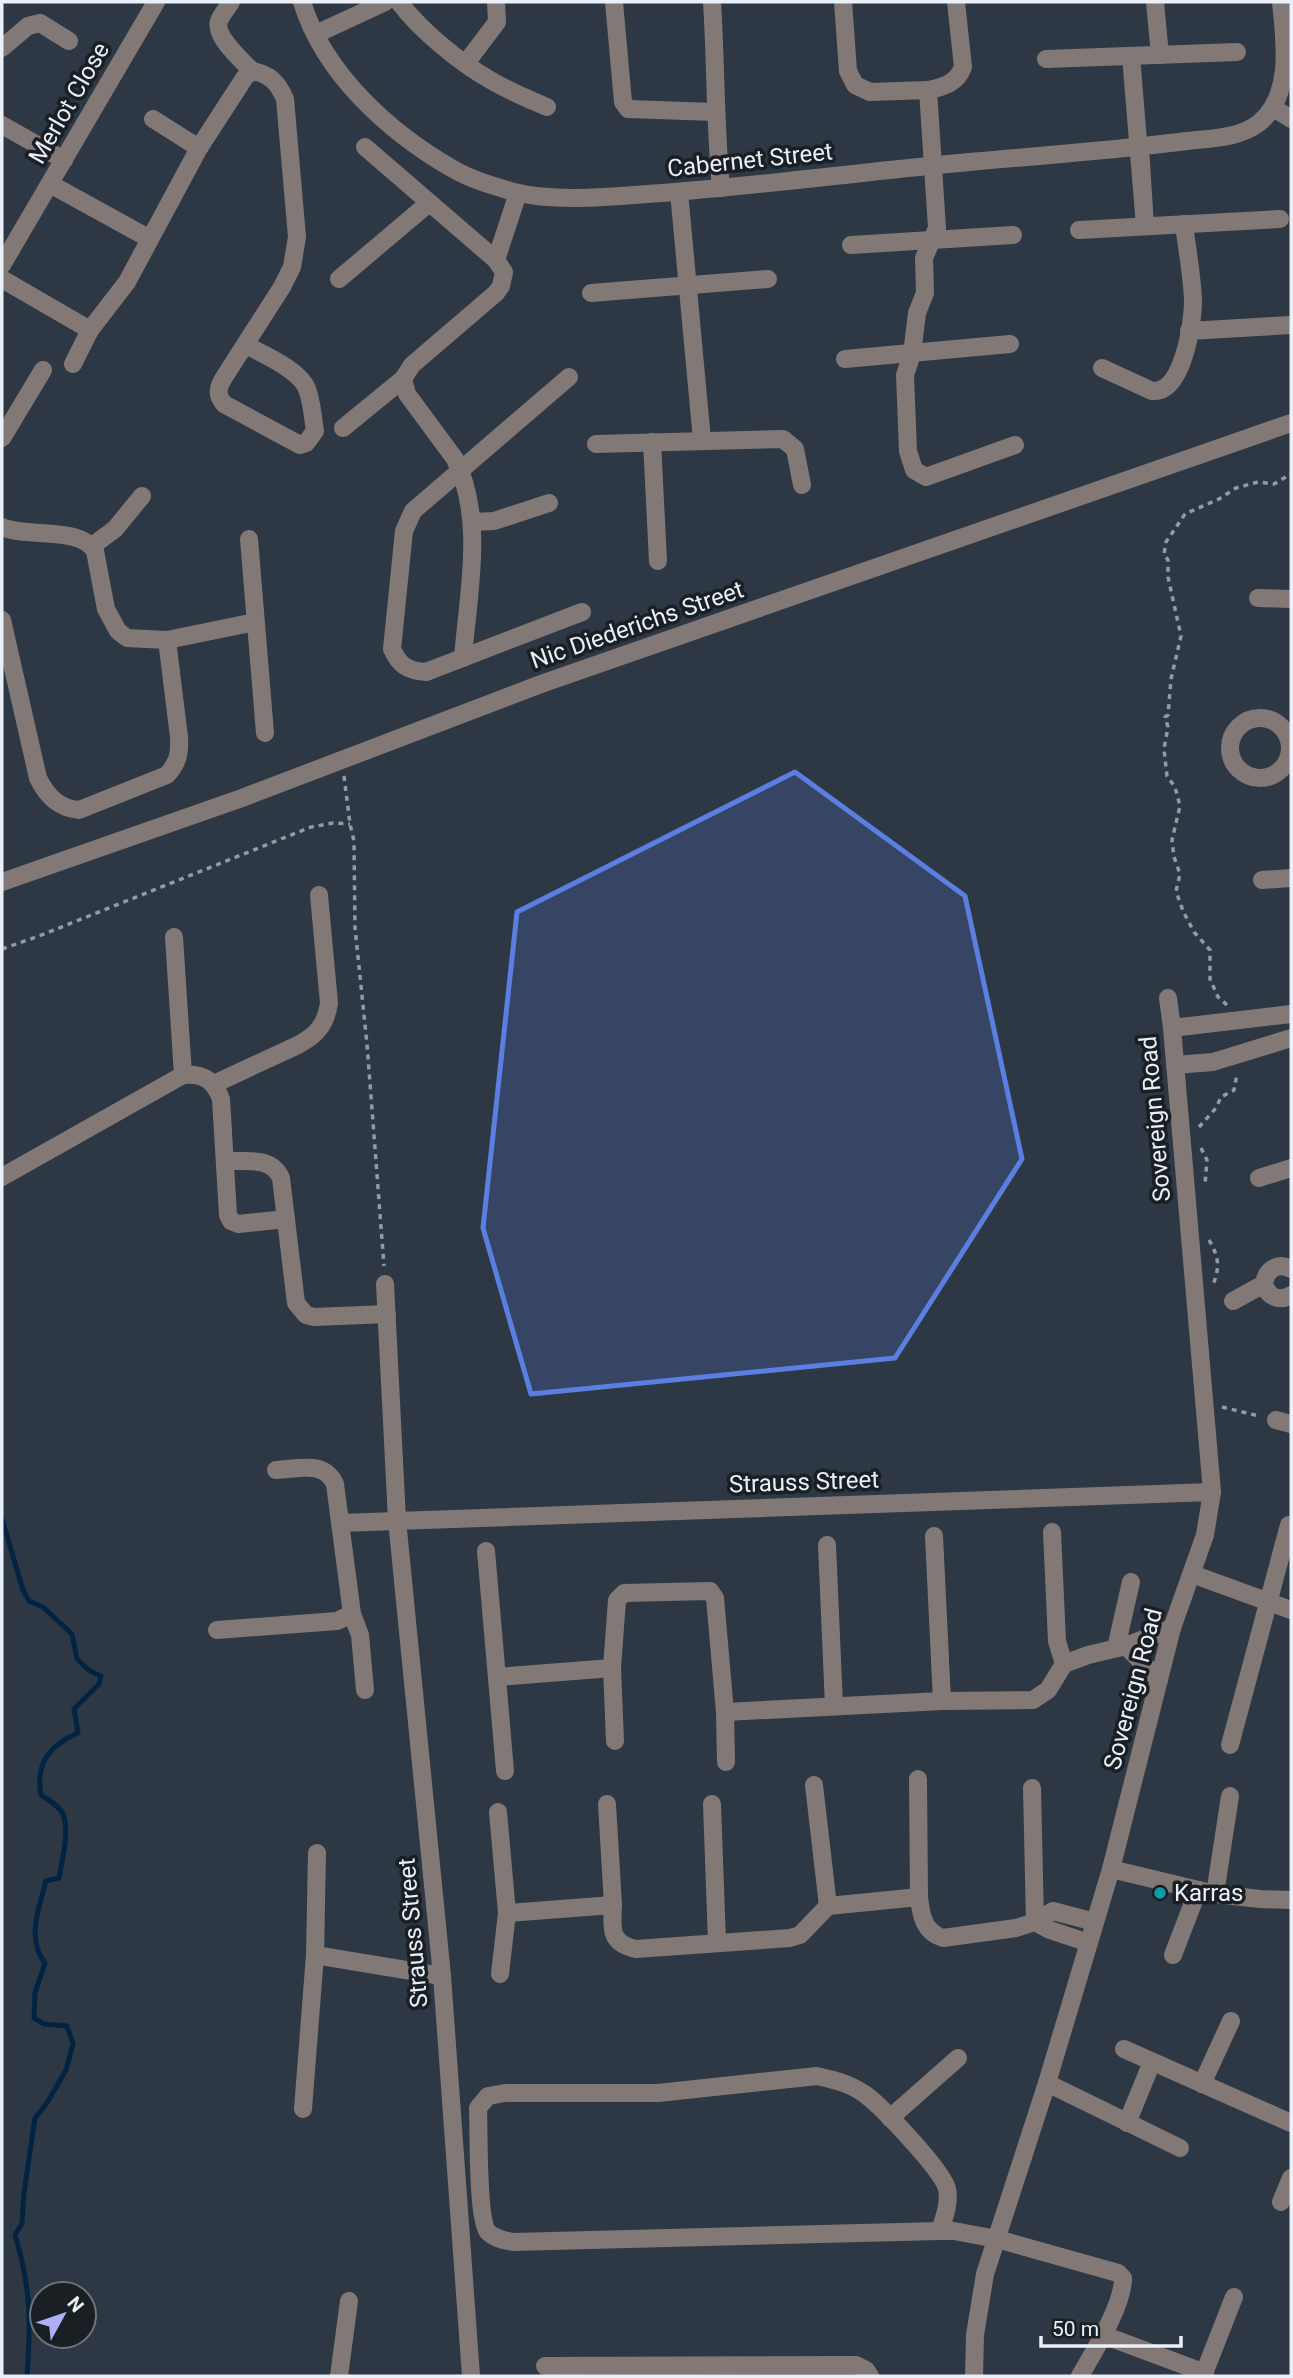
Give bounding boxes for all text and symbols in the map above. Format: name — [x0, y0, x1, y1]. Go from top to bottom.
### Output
street label: Merlot Close — [23, 37, 115, 169]
street label: Cabernet Street — [666, 137, 834, 183]
street label: Nic Diederichs Street — [527, 575, 747, 675]
street label: Sovereign Road — [1134, 1035, 1176, 1203]
street label: Strauss Street — [729, 1465, 880, 1499]
street label: Sovereign Road — [1098, 1605, 1168, 1773]
street label: Strauss Street — [392, 1857, 433, 2009]
place label: Karras — [1174, 1879, 1243, 1907]
marker: Karras — [1152, 1885, 1168, 1901]
north arrow — [28, 2280, 98, 2350]
text: N — [63, 2292, 89, 2317]
scale bar — [1041, 2304, 1181, 2348]
text: 50 m — [1052, 2317, 1099, 2341]

